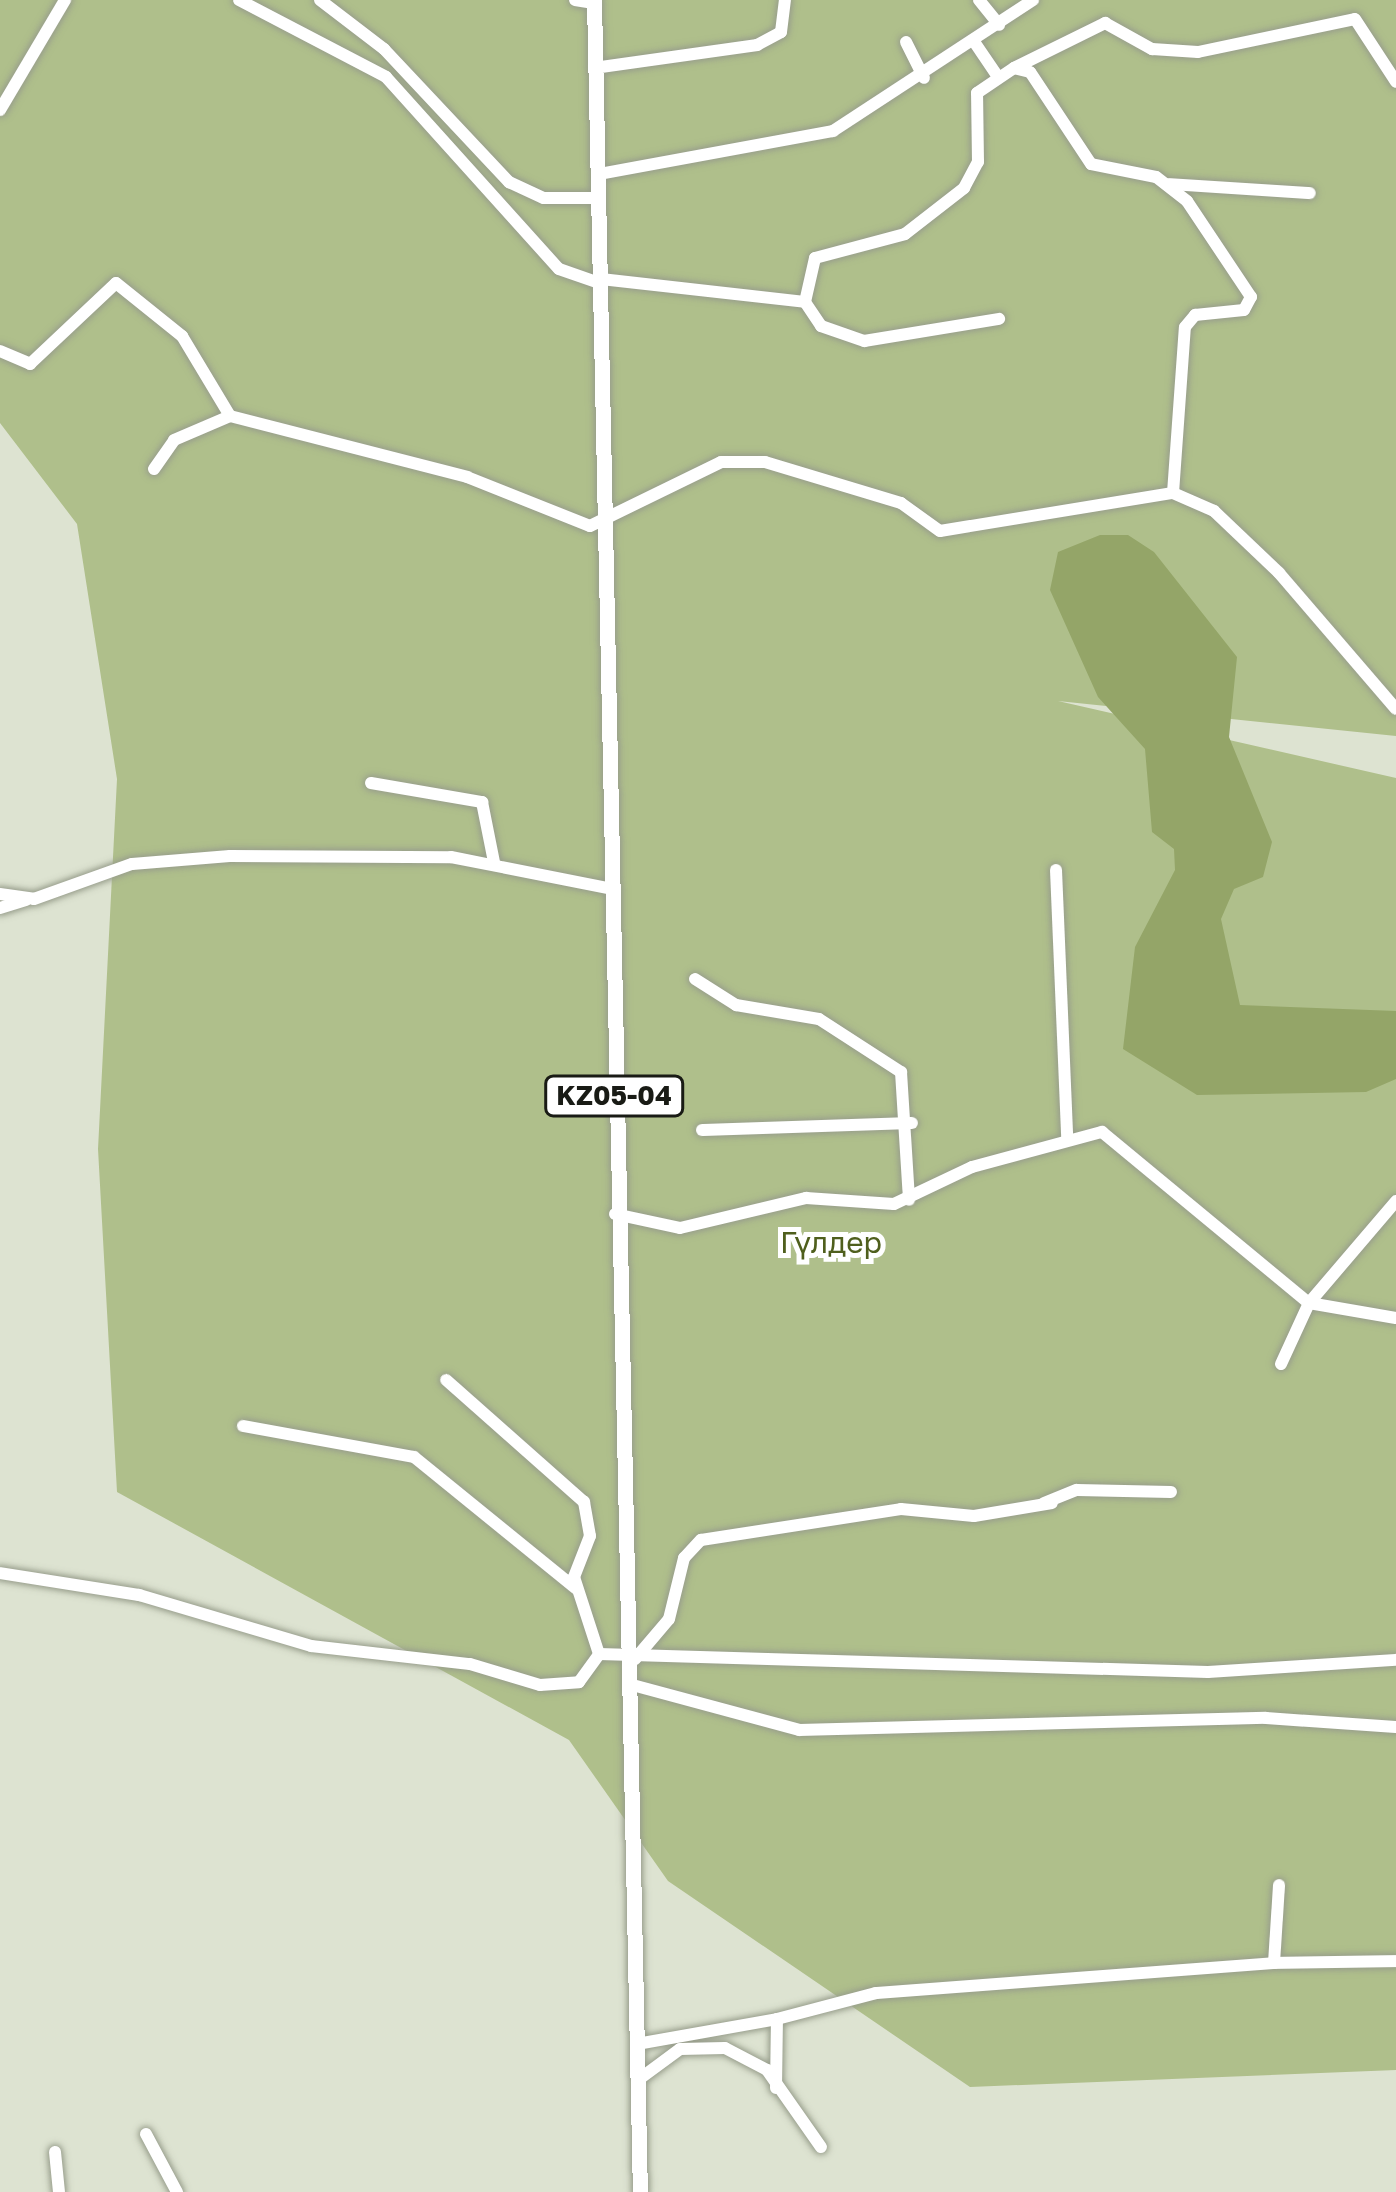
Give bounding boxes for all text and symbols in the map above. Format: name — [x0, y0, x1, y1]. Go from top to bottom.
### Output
road number: KZ05-04 — [542, 1075, 686, 1117]
park label: Гүлдер — [780, 1224, 882, 1260]

